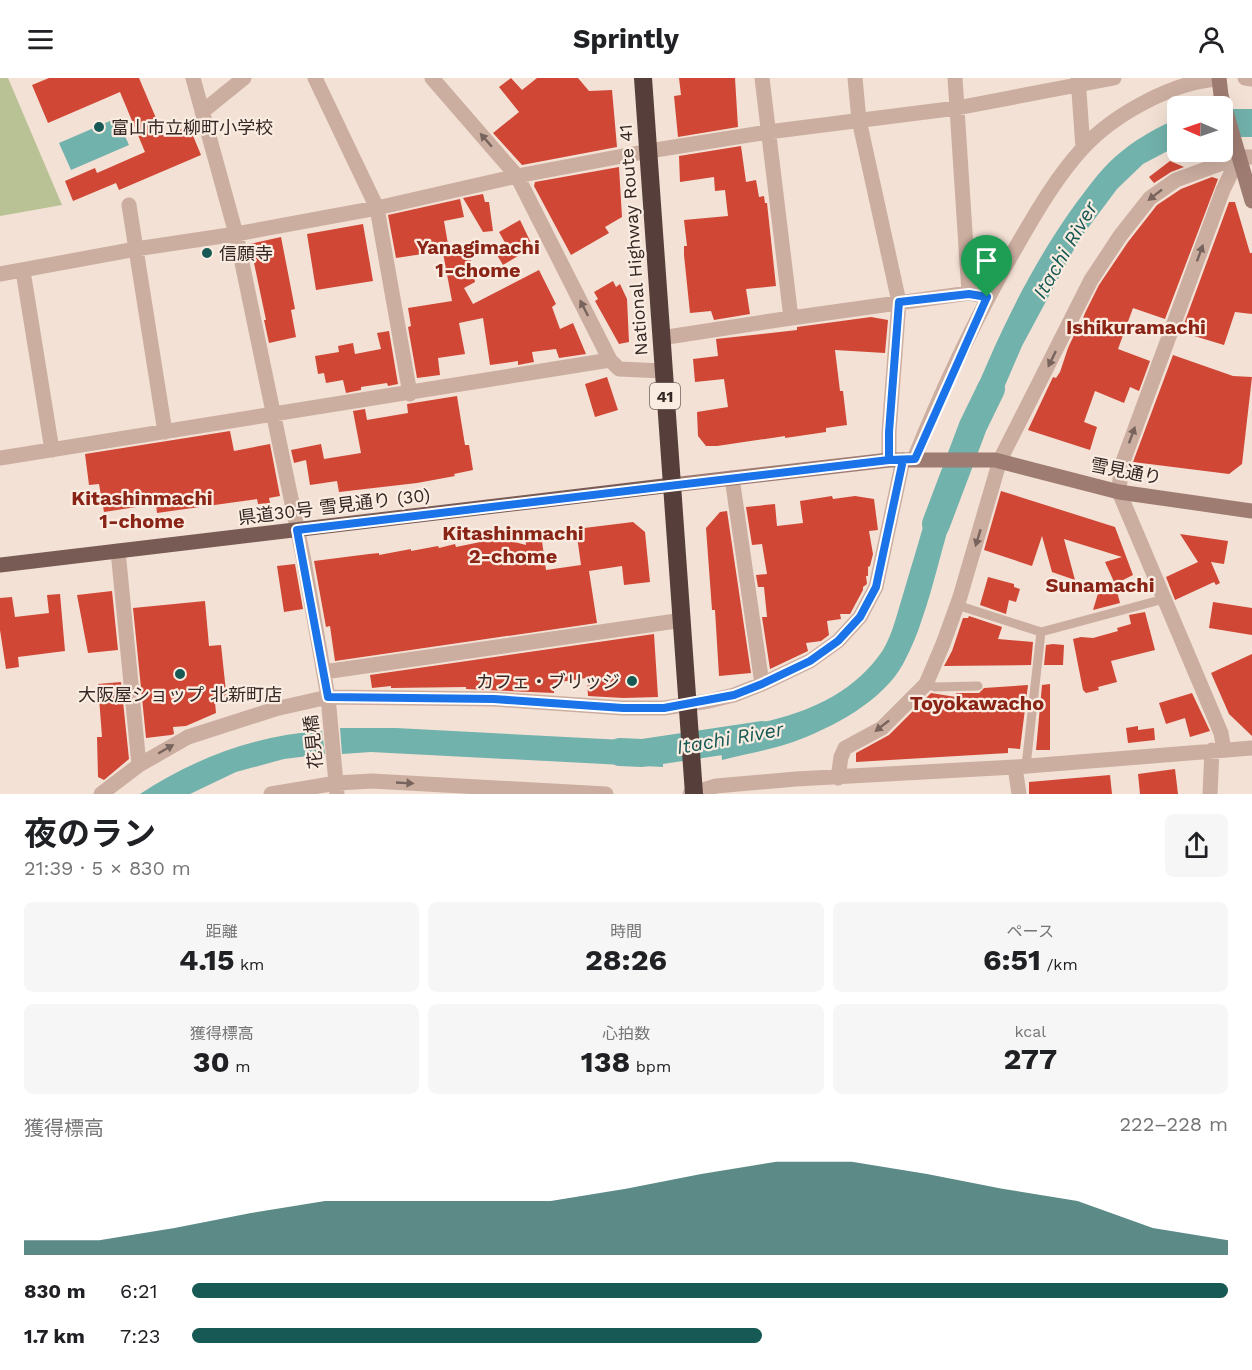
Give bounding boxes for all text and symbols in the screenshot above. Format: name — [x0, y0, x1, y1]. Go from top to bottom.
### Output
icon: menu — [24, 23, 57, 56]
text: Sprintly — [573, 23, 679, 55]
icon: person — [1195, 23, 1228, 56]
north arrow — [1167, 96, 1233, 162]
map controls — [1167, 96, 1233, 162]
place label: 富山市立柳町小学校 — [111, 117, 273, 138]
marker: 富山市立柳町小学校 — [92, 120, 106, 134]
street label: National Highway Route 41 — [614, 124, 652, 356]
one-way arrow — [480, 133, 493, 148]
one-way arrow — [1148, 189, 1164, 201]
water label: Itachi River — [1028, 196, 1103, 303]
district label: Yanagimachi 1-chome — [416, 235, 540, 282]
pin — [961, 235, 1012, 297]
place label: 信願寺 — [219, 243, 273, 264]
one-way arrow — [1196, 243, 1206, 261]
icon: arrive — [970, 244, 1003, 277]
marker: 信願寺 — [200, 246, 214, 260]
one-way arrow — [579, 299, 589, 316]
district label: Ishikuramachi — [1066, 315, 1206, 339]
one-way arrow — [1047, 350, 1056, 367]
road number: 41 — [650, 383, 680, 409]
one-way arrow — [1128, 426, 1138, 444]
street label: 雪見通り — [1089, 454, 1163, 488]
street label: 県道30号 雪見通り (30) — [237, 484, 431, 528]
district label: Kitashinmachi 1-chome — [71, 486, 213, 533]
district label: Kitashinmachi 2-chome — [442, 521, 584, 568]
one-way arrow — [973, 529, 982, 547]
district label: Sunamachi — [1045, 573, 1155, 597]
marker: 大阪屋ショップ 北新町店 — [173, 667, 187, 681]
place label: カフェ・ブリッジ — [476, 671, 620, 692]
marker: カフェ・ブリッジ — [625, 674, 639, 688]
place label: 大阪屋ショップ 北新町店 — [78, 684, 282, 705]
district label: Toyokawacho — [910, 691, 1044, 715]
street label: 花見橋 — [300, 714, 326, 770]
water label: Itachi River — [675, 717, 787, 759]
one-way arrow — [874, 720, 890, 732]
one-way arrow — [158, 744, 175, 754]
one-way arrow — [396, 778, 415, 787]
text: 夜のラン — [24, 814, 156, 853]
button: share — [1165, 814, 1228, 877]
text: 21:39 · 5 × 830 m — [24, 856, 191, 880]
text: 距離 — [206, 922, 238, 941]
text: 時間 — [610, 922, 642, 941]
text: ペース — [1007, 922, 1054, 941]
text: 4.15 — [179, 942, 234, 977]
text: 28:26 — [585, 942, 667, 977]
text: 6:51 — [983, 942, 1041, 977]
text: km — [234, 955, 264, 974]
text: /km — [1041, 955, 1078, 974]
text: kcal — [1014, 1022, 1046, 1041]
text: 獲得標高 — [190, 1024, 254, 1043]
text: 心拍数 — [602, 1024, 650, 1043]
text: 277 — [1003, 1041, 1057, 1076]
text: 30 — [193, 1044, 230, 1079]
text: 138 — [581, 1044, 630, 1079]
text: m — [230, 1057, 251, 1076]
text: bpm — [630, 1057, 671, 1076]
text: 222–228 m — [1119, 1112, 1228, 1136]
text: 獲得標高 — [24, 1116, 104, 1140]
text: 830 m — [24, 1279, 86, 1303]
text: 6:21 — [120, 1279, 158, 1303]
text: 1.7 km — [24, 1324, 85, 1348]
text: 7:23 — [120, 1324, 160, 1348]

